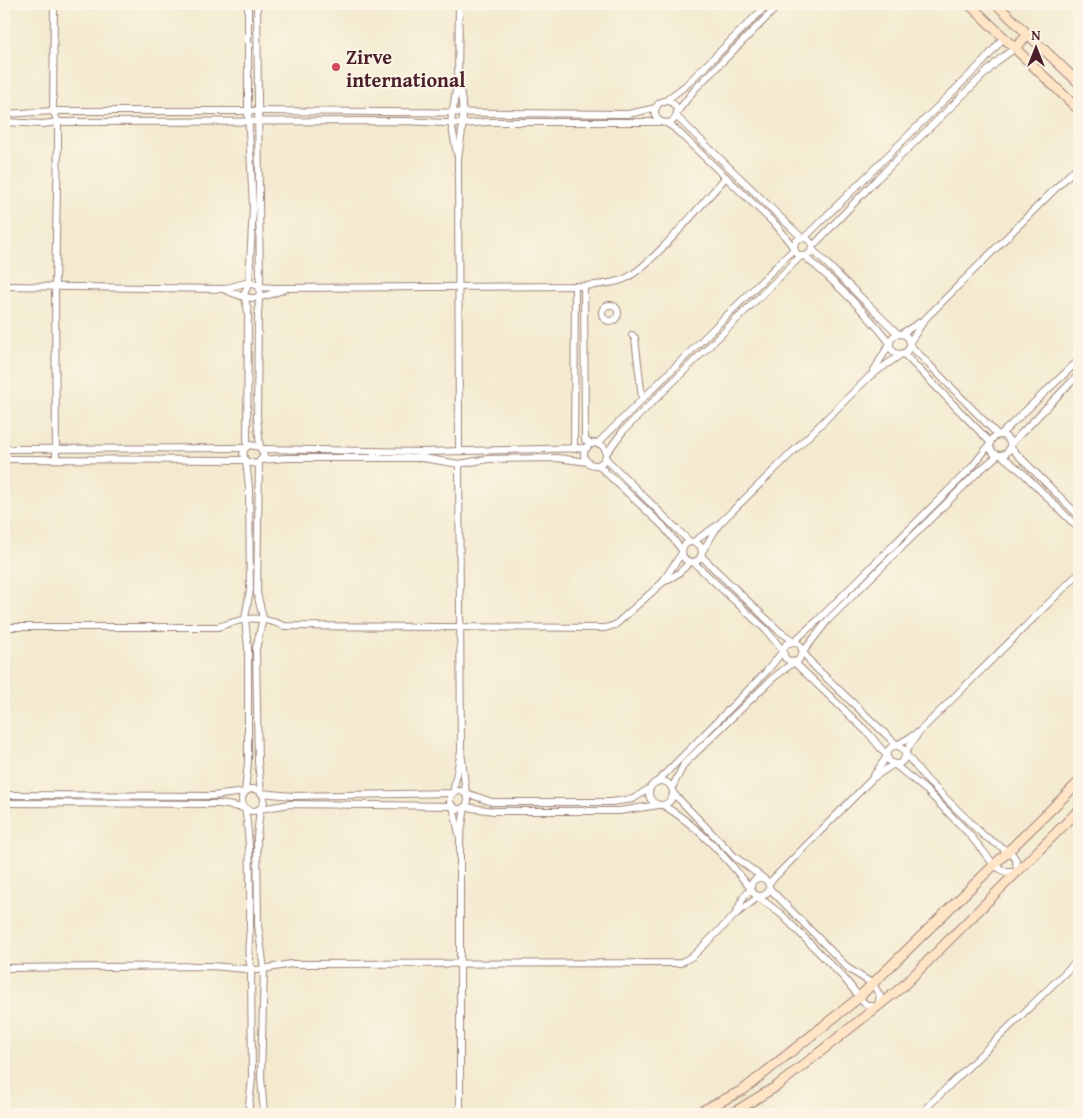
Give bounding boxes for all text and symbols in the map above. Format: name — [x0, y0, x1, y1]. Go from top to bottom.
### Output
north arrow — [1010, 22, 1060, 72]
text: N — [1031, 25, 1041, 45]
place label: Zirve international — [346, 42, 465, 94]
marker: Zirve international — [330, 61, 342, 73]

